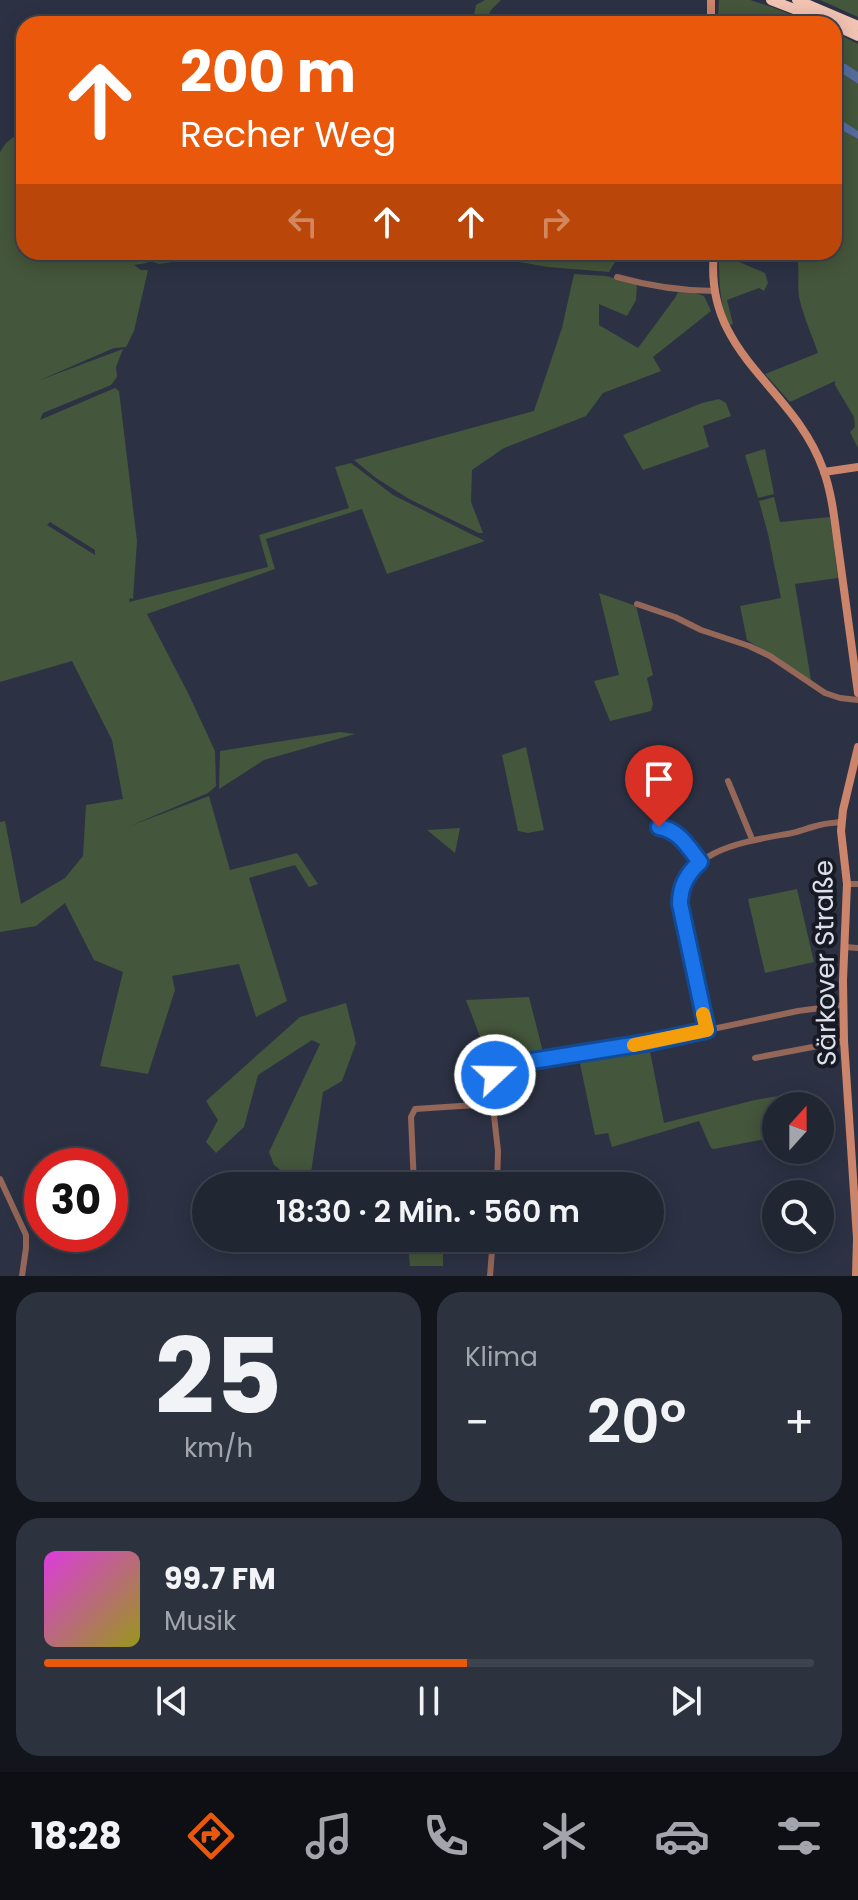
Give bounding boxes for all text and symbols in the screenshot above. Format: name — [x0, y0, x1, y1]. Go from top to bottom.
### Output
text: 200 m — [180, 33, 356, 112]
icon: ahead — [48, 48, 152, 152]
text: Recher Weg — [180, 109, 396, 160]
icon: left — [281, 200, 325, 244]
icon: ahead — [365, 200, 409, 244]
icon: ahead — [449, 200, 493, 244]
icon: right — [533, 200, 577, 244]
pin — [625, 745, 693, 827]
icon: arrive — [637, 757, 681, 801]
street label: Särkover Straße — [805, 860, 845, 1066]
position arrow — [453, 1033, 537, 1117]
north arrow — [762, 1092, 834, 1164]
map controls — [762, 1092, 834, 1252]
speed limit sign: 30 — [24, 1148, 128, 1252]
button: search — [762, 1180, 834, 1252]
text: 18:30 · 2 Min. · 560 m — [276, 1190, 580, 1233]
text: 25 — [155, 1304, 282, 1449]
text: Klima — [465, 1339, 538, 1375]
text: 20° — [587, 1380, 687, 1464]
text: − — [465, 1392, 489, 1453]
text: + — [784, 1392, 814, 1453]
text: km/h — [184, 1430, 253, 1466]
text: 99.7 FM — [164, 1557, 276, 1600]
text: Musik — [164, 1603, 236, 1639]
icon: previous — [150, 1679, 194, 1723]
icon: pause — [407, 1679, 451, 1723]
icon: next — [664, 1679, 708, 1723]
icon: directions — [183, 1808, 239, 1864]
icon: music — [301, 1808, 357, 1864]
icon: phone — [418, 1808, 474, 1864]
icon: climate — [536, 1808, 592, 1864]
icon: car — [654, 1808, 710, 1864]
icon: filters — [771, 1808, 827, 1864]
text: 18:28 — [31, 1811, 122, 1862]

